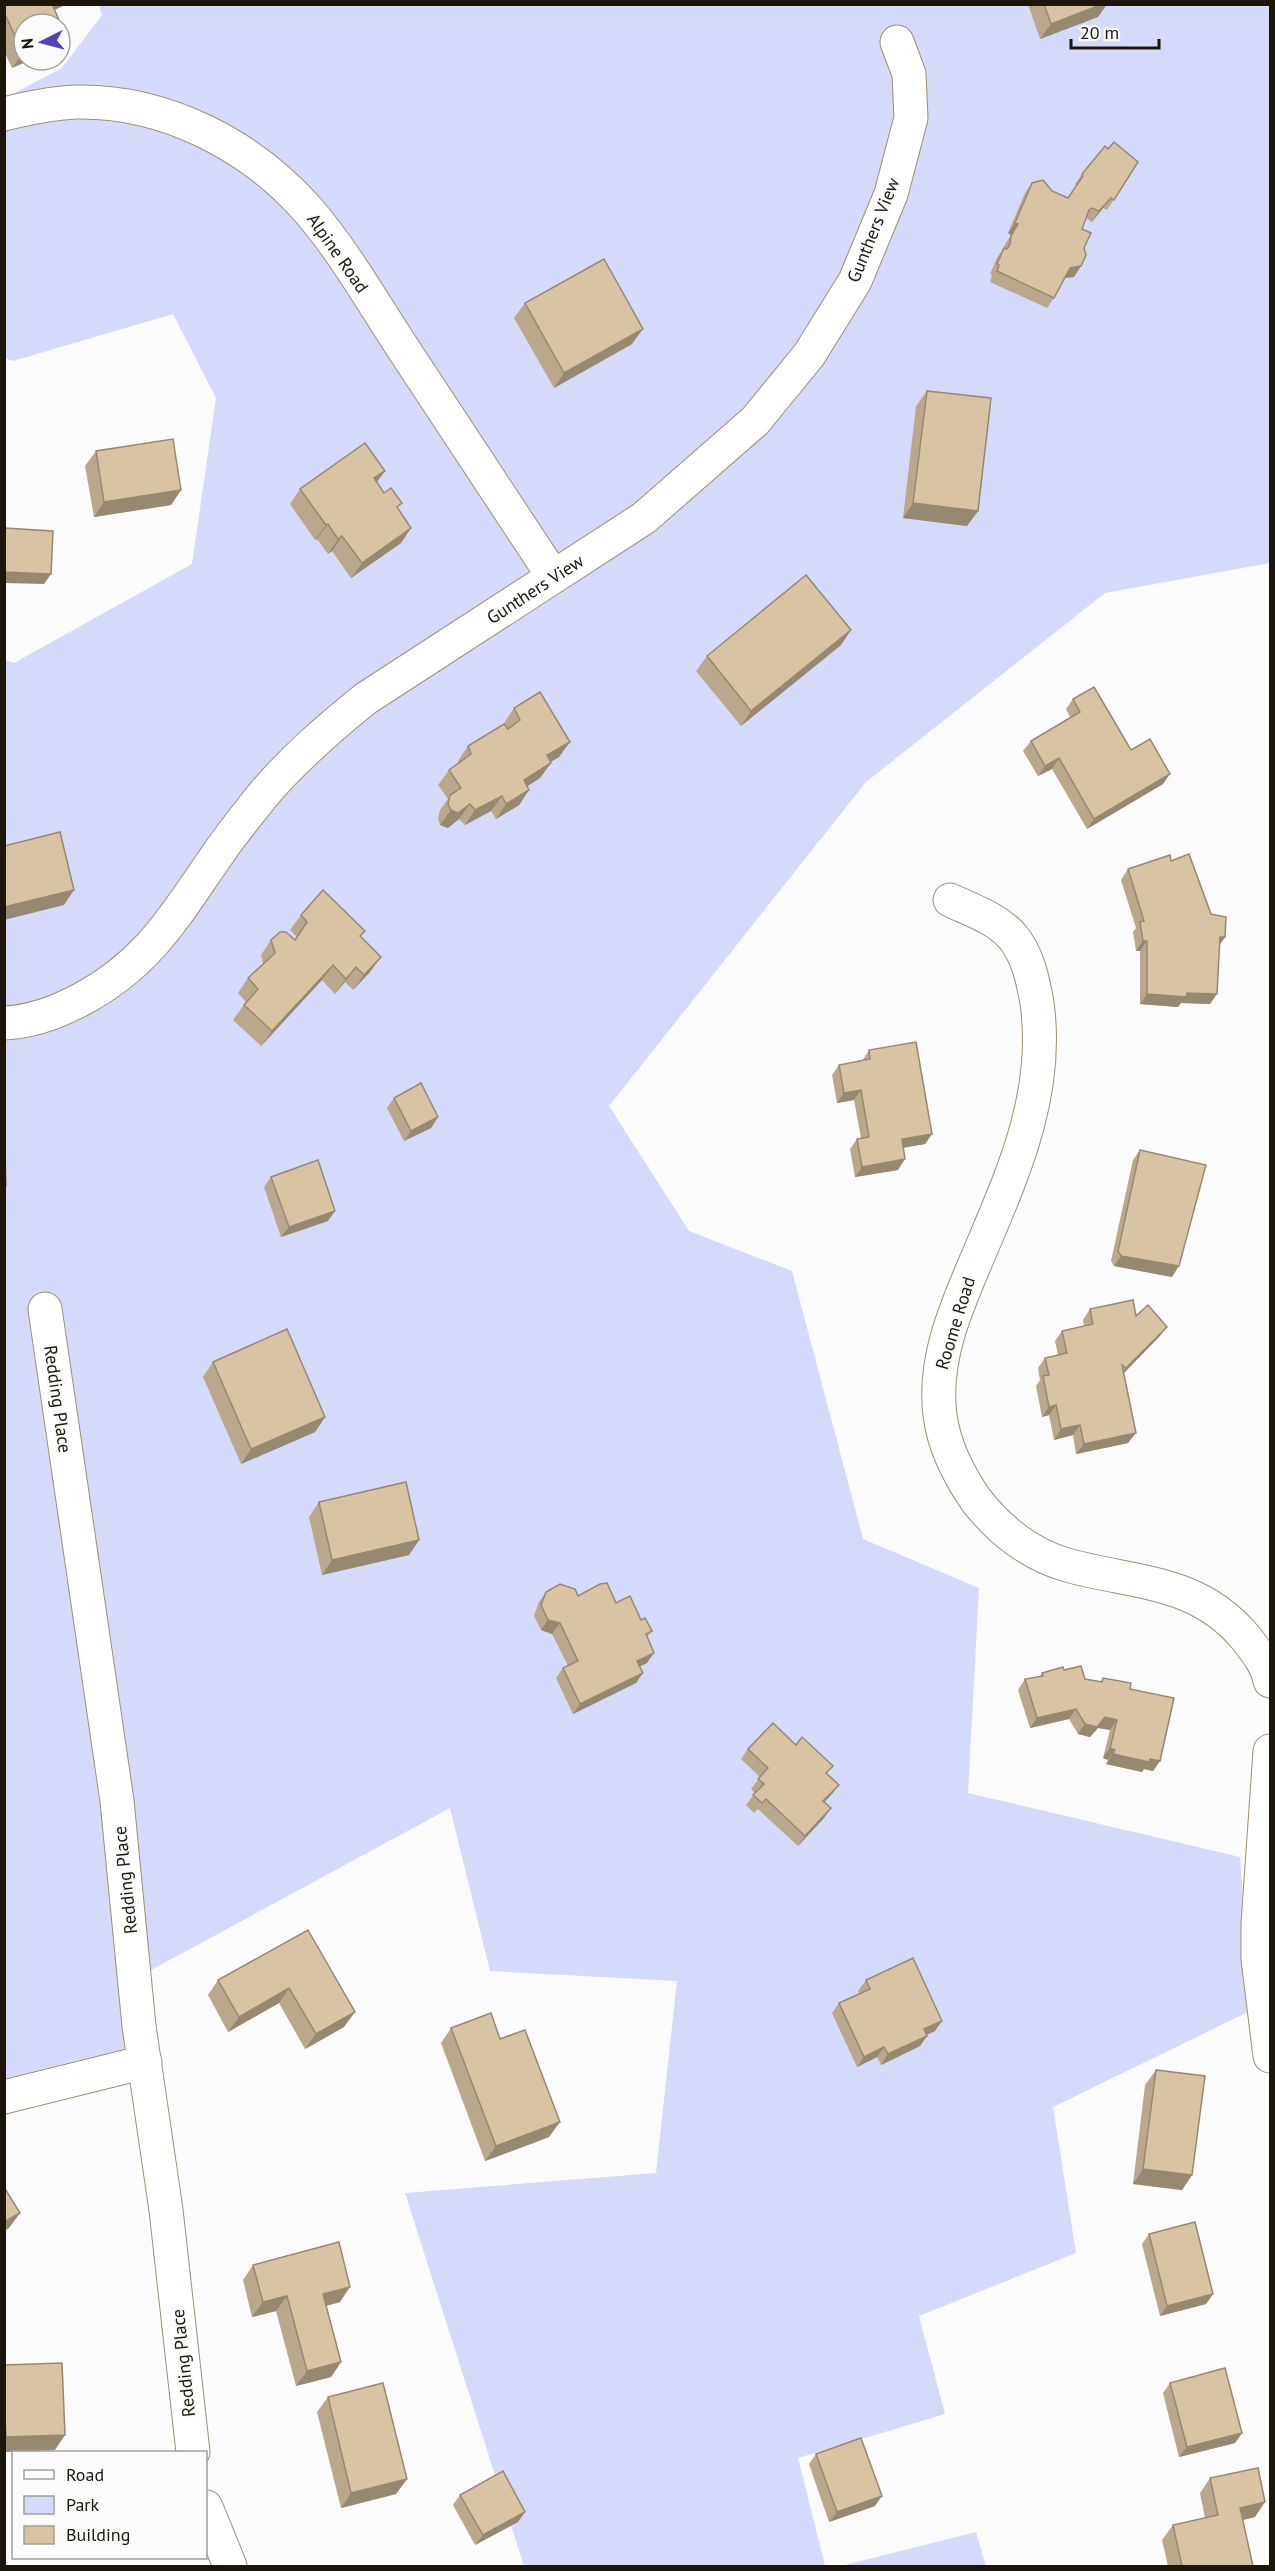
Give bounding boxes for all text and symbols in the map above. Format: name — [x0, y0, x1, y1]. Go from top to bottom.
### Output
north arrow — [12, 12, 72, 72]
scale bar — [1071, 12, 1160, 50]
text: 20 m — [1080, 21, 1119, 44]
text: N — [17, 37, 38, 50]
street label: Gunthers View — [842, 174, 905, 286]
street label: Alpine Road — [302, 209, 374, 297]
street label: Gunthers View — [482, 549, 588, 629]
street label: Roome Road — [930, 1274, 980, 1372]
street label: Redding Place — [39, 1344, 77, 1454]
street label: Redding Place — [108, 1825, 142, 1935]
street label: Redding Place — [166, 2308, 200, 2418]
legend — [12, 2451, 207, 2559]
text: Road — [66, 2463, 104, 2486]
text: Park — [66, 2493, 99, 2516]
text: Building — [66, 2523, 130, 2546]

